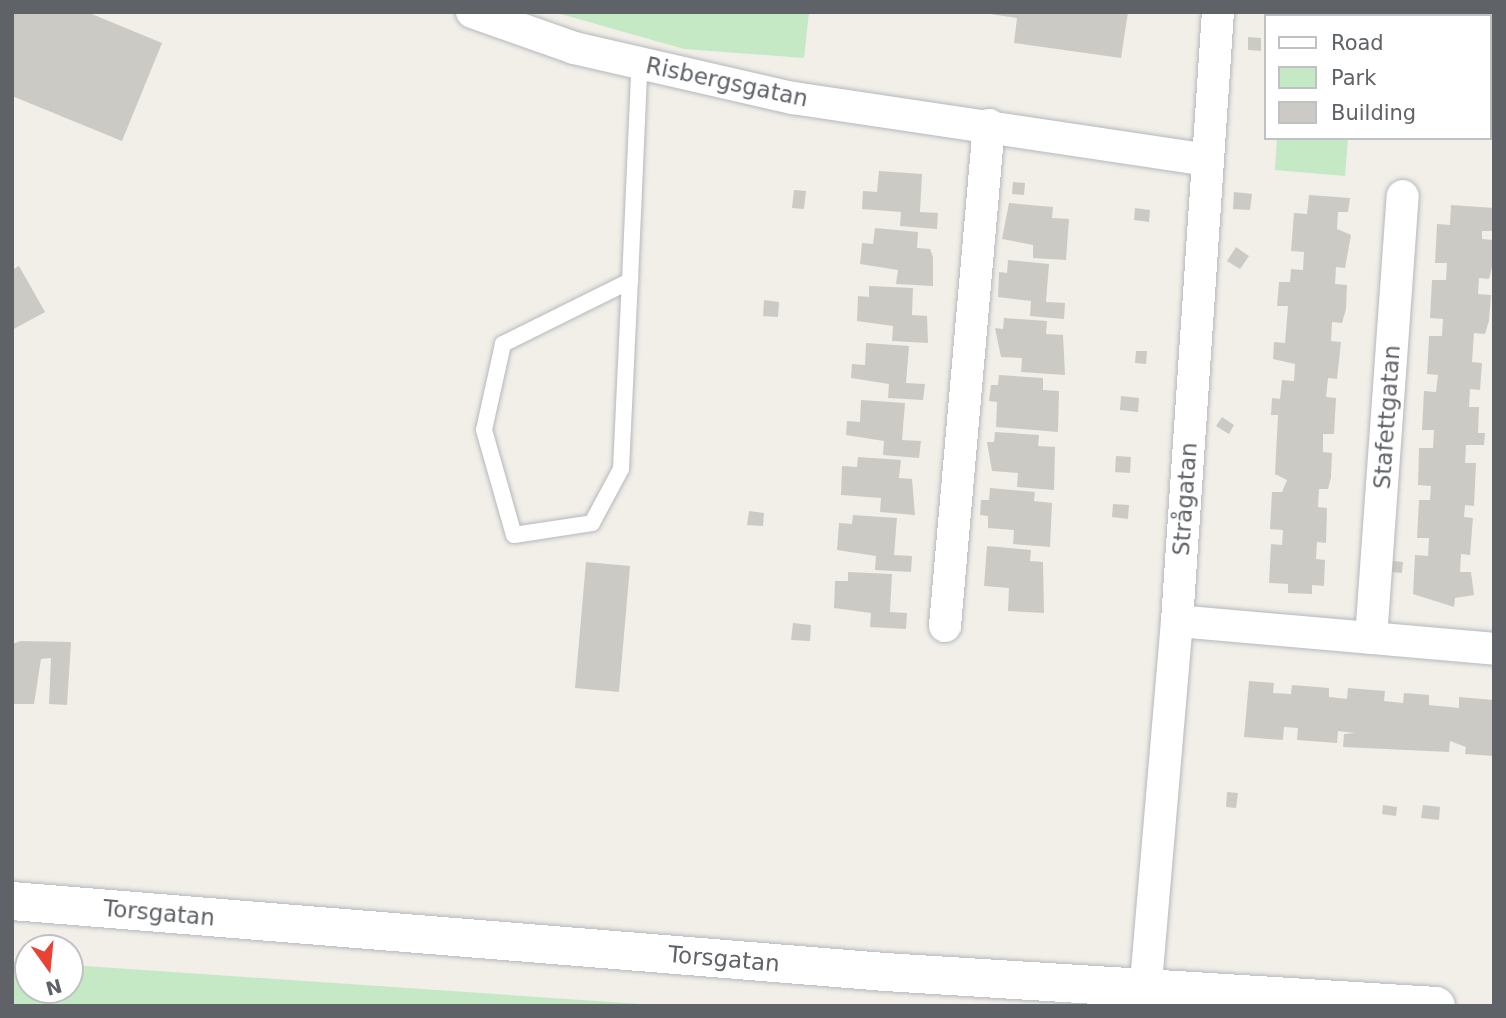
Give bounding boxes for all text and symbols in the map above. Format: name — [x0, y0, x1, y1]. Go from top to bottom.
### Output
legend — [1264, 14, 1492, 140]
text: Road — [1331, 31, 1384, 55]
street label: Risbergsgatan — [643, 51, 811, 113]
text: Park — [1331, 66, 1376, 90]
text: Building — [1331, 101, 1416, 125]
street label: Stafettgatan — [1368, 344, 1406, 490]
street label: Strågatan — [1167, 441, 1203, 557]
street label: Torsgatan — [102, 894, 216, 932]
north arrow — [14, 934, 84, 1004]
street label: Torsgatan — [667, 940, 781, 978]
text: N — [43, 975, 64, 1000]

